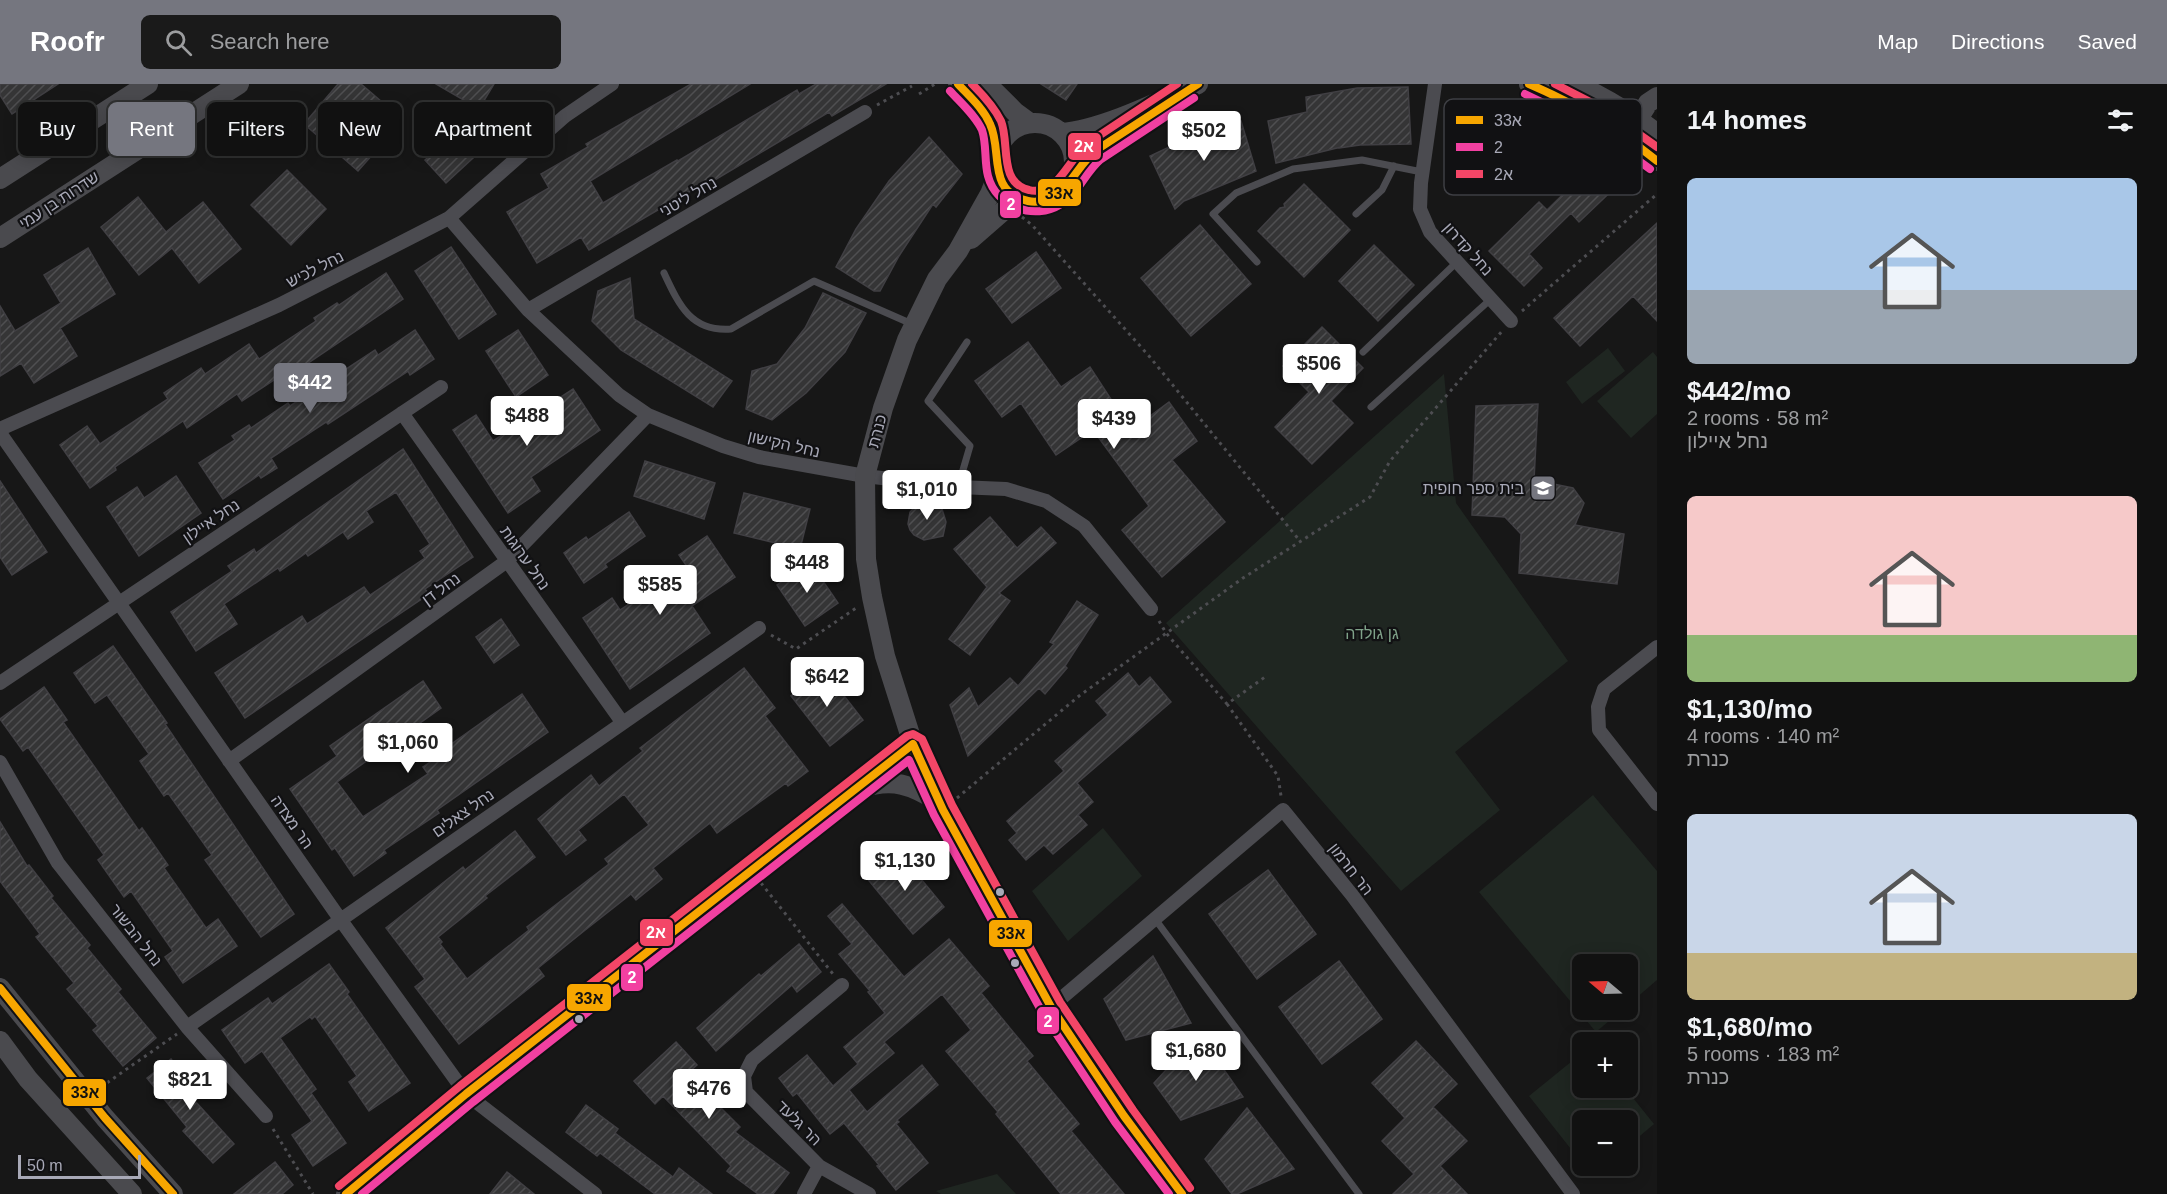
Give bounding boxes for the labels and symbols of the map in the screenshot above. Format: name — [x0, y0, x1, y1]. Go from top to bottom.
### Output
legend — [1444, 99, 1642, 195]
pin: $502 — [1168, 111, 1240, 162]
text: 33א — [1494, 112, 1522, 129]
line badge: 2א — [1067, 132, 1102, 161]
text: 2א — [1074, 138, 1094, 155]
text: 2 — [1494, 139, 1503, 156]
text: 2א — [1494, 166, 1513, 183]
street label: שדרות בן עמי — [16, 168, 102, 232]
street label: נחל ליטני — [656, 174, 720, 220]
line badge: 33א — [1037, 178, 1082, 207]
text: 33א — [1045, 185, 1073, 202]
line badge: 2 — [999, 190, 1022, 219]
text: 2 — [1007, 196, 1016, 213]
street label: נחל קדרון — [1440, 219, 1496, 279]
street label: נחל לכיש — [283, 247, 347, 291]
pin: $506 — [1283, 344, 1355, 395]
pin: $442 — [274, 363, 346, 414]
pin: $488 — [491, 396, 563, 447]
pin: $439 — [1078, 399, 1150, 450]
street label: כנרת — [864, 413, 890, 449]
street label: נחל הקישון — [746, 427, 822, 461]
pin: $1,010 — [878, 470, 976, 521]
school or university icon: בית ספר חופית — [1528, 473, 1558, 503]
place label: בית ספר חופית — [1423, 480, 1524, 497]
street label: נחל איילון — [179, 496, 243, 546]
street label: נחל ערוגות — [497, 523, 553, 593]
pin: $448 — [771, 543, 843, 594]
pin: $585 — [624, 565, 696, 616]
street label: נחל דן — [419, 570, 463, 608]
park label: גן גולדה — [1345, 625, 1399, 642]
pin: $642 — [791, 657, 863, 708]
pin: $1,060 — [359, 723, 457, 774]
street label: נחל צאלים — [429, 786, 497, 840]
street label: הר מצדה — [267, 792, 317, 852]
street label: הר חרמון — [1326, 840, 1376, 898]
pin: $1,130 — [856, 841, 954, 892]
unlabelled marker — [994, 886, 1006, 898]
street label: נחל הבשור — [107, 901, 165, 969]
line badge: 2א — [639, 918, 674, 947]
line badge: 33א — [988, 919, 1033, 948]
text: 2א — [646, 924, 666, 941]
text: 33א — [997, 925, 1025, 942]
north arrow — [1572, 954, 1638, 1020]
unlabelled marker — [1009, 957, 1021, 969]
line badge: 2 — [620, 963, 644, 992]
text: 2 — [628, 969, 637, 986]
line badge: 33א — [566, 983, 612, 1012]
text: 33א — [575, 990, 603, 1007]
line badge: 2 — [1036, 1006, 1060, 1035]
unlabelled marker — [573, 1013, 585, 1025]
text: 2 — [1044, 1013, 1053, 1030]
pin: $1,680 — [1147, 1031, 1245, 1082]
pin: $821 — [154, 1060, 226, 1111]
pin: $476 — [673, 1069, 745, 1120]
line badge: 33א — [62, 1078, 107, 1107]
text: 33א — [71, 1084, 99, 1101]
street label: הר גלעד — [773, 1097, 825, 1149]
scale bar — [18, 1152, 141, 1180]

